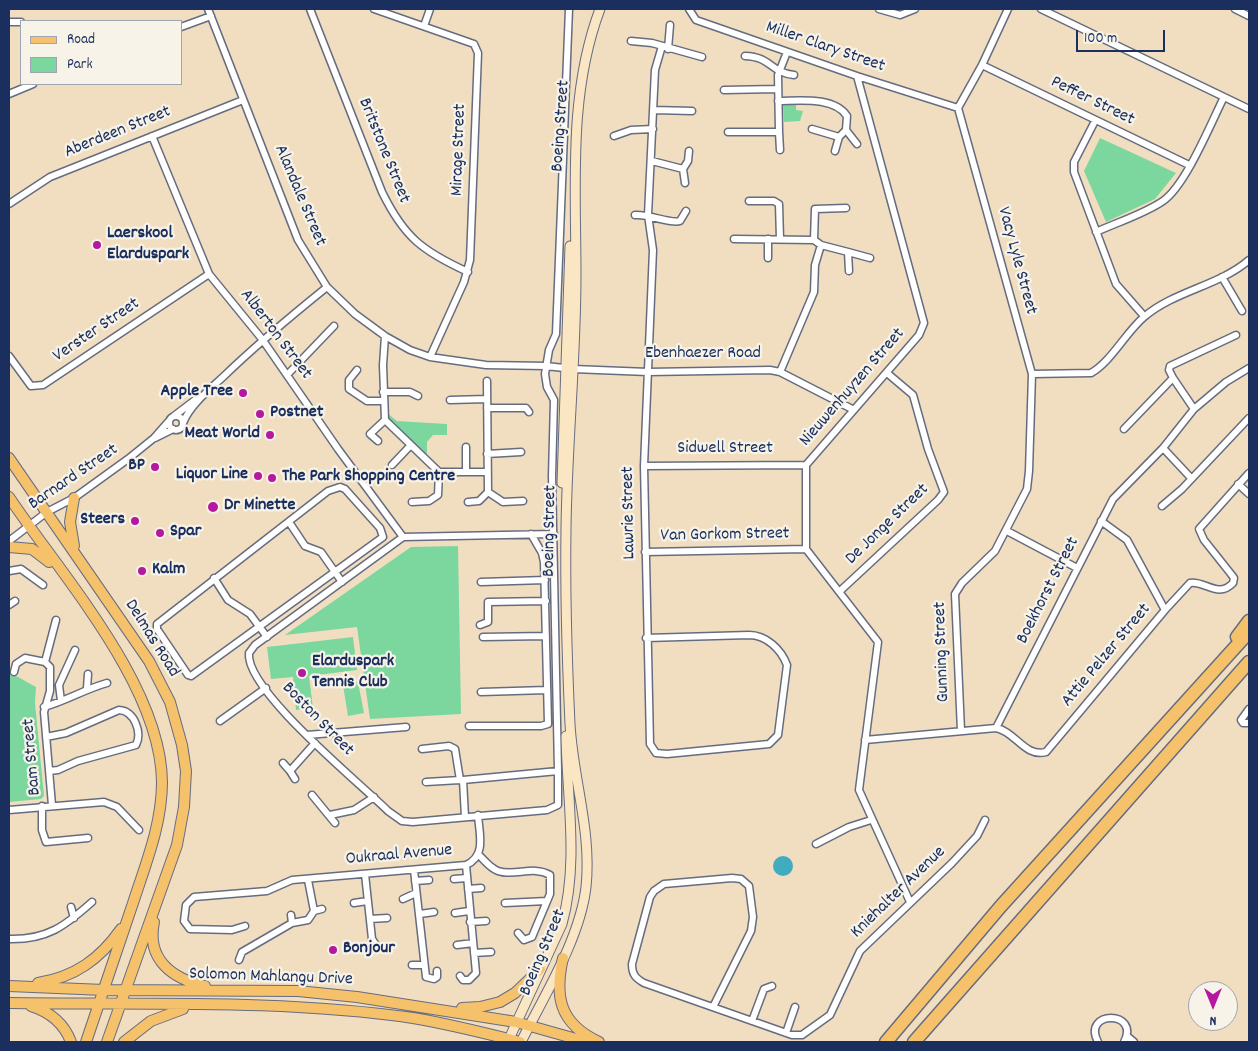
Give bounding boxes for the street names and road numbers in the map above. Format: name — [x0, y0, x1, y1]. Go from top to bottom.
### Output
street label: Miller Clary Street — [763, 18, 887, 78]
street label: Peffer Street — [1046, 72, 1138, 132]
street label: Boeing Street — [548, 79, 576, 173]
street label: Britstone Street — [352, 95, 414, 207]
street label: Aberdeen Street — [62, 102, 174, 164]
street label: Mirage Street — [448, 103, 472, 197]
street label: Alandale Street — [268, 142, 330, 250]
street label: Vacy Lyle Street — [991, 205, 1041, 317]
street label: Alberton Street — [234, 286, 316, 384]
street label: Verster Street — [50, 294, 144, 368]
street label: Nieuwenhuyzen Street — [796, 324, 910, 452]
street label: Ebenhaezer Road — [645, 344, 761, 366]
street label: Sidwell Street — [677, 439, 773, 461]
street label: Barnard Street — [25, 440, 123, 516]
street label: Lawrie Street — [618, 466, 642, 560]
street label: De Jonge Street — [842, 480, 934, 570]
street label: Boeing Street — [539, 485, 563, 577]
street label: Van Gorkom Street — [660, 524, 790, 548]
street label: Boekhorst Street — [1013, 534, 1085, 648]
street label: Delmas Road — [119, 596, 183, 682]
street label: Attie Pelzer Street — [1058, 600, 1156, 712]
street label: Gunning Street — [930, 601, 956, 703]
street label: Boston Street — [276, 678, 358, 762]
street label: Bam Street — [19, 718, 47, 796]
street label: Oukraal Avenue — [345, 841, 453, 871]
street label: Kniehalter Avenue — [847, 842, 951, 944]
street label: Boeing Street — [516, 907, 572, 999]
street label: Solomon Mahlangu Drive — [189, 964, 353, 992]

